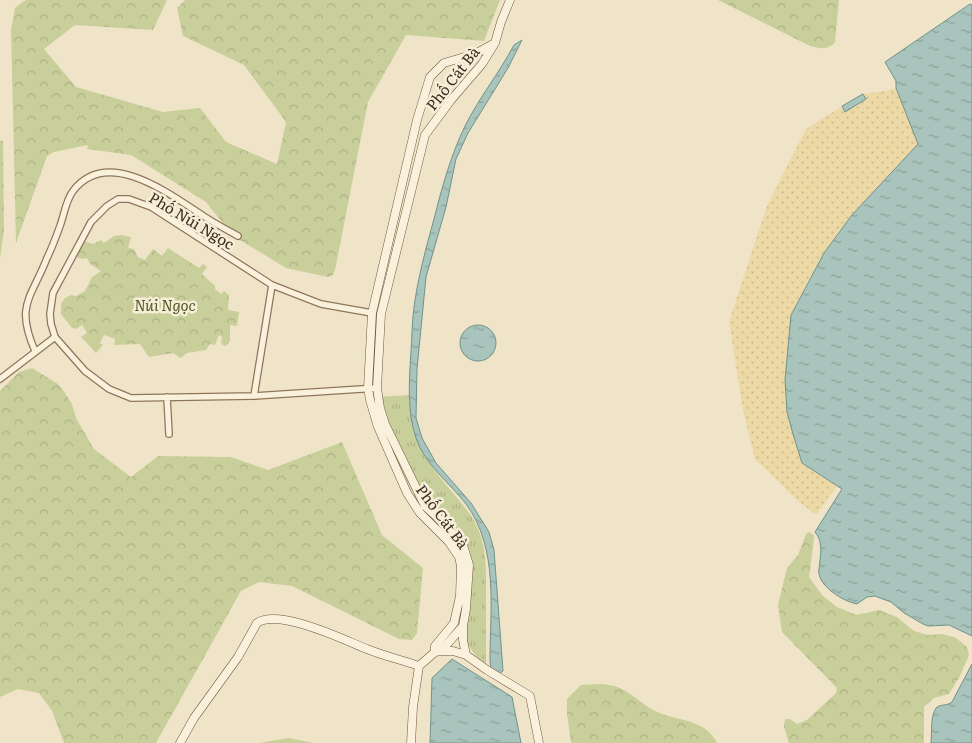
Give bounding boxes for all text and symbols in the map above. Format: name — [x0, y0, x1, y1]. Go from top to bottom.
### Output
street label: Phố Cát Bà — [420, 40, 485, 115]
street label: Phố Núi Ngọc — [145, 185, 240, 255]
park label: Núi Ngọc — [134, 293, 196, 316]
street label: Phố Cát Bà — [411, 479, 476, 554]

